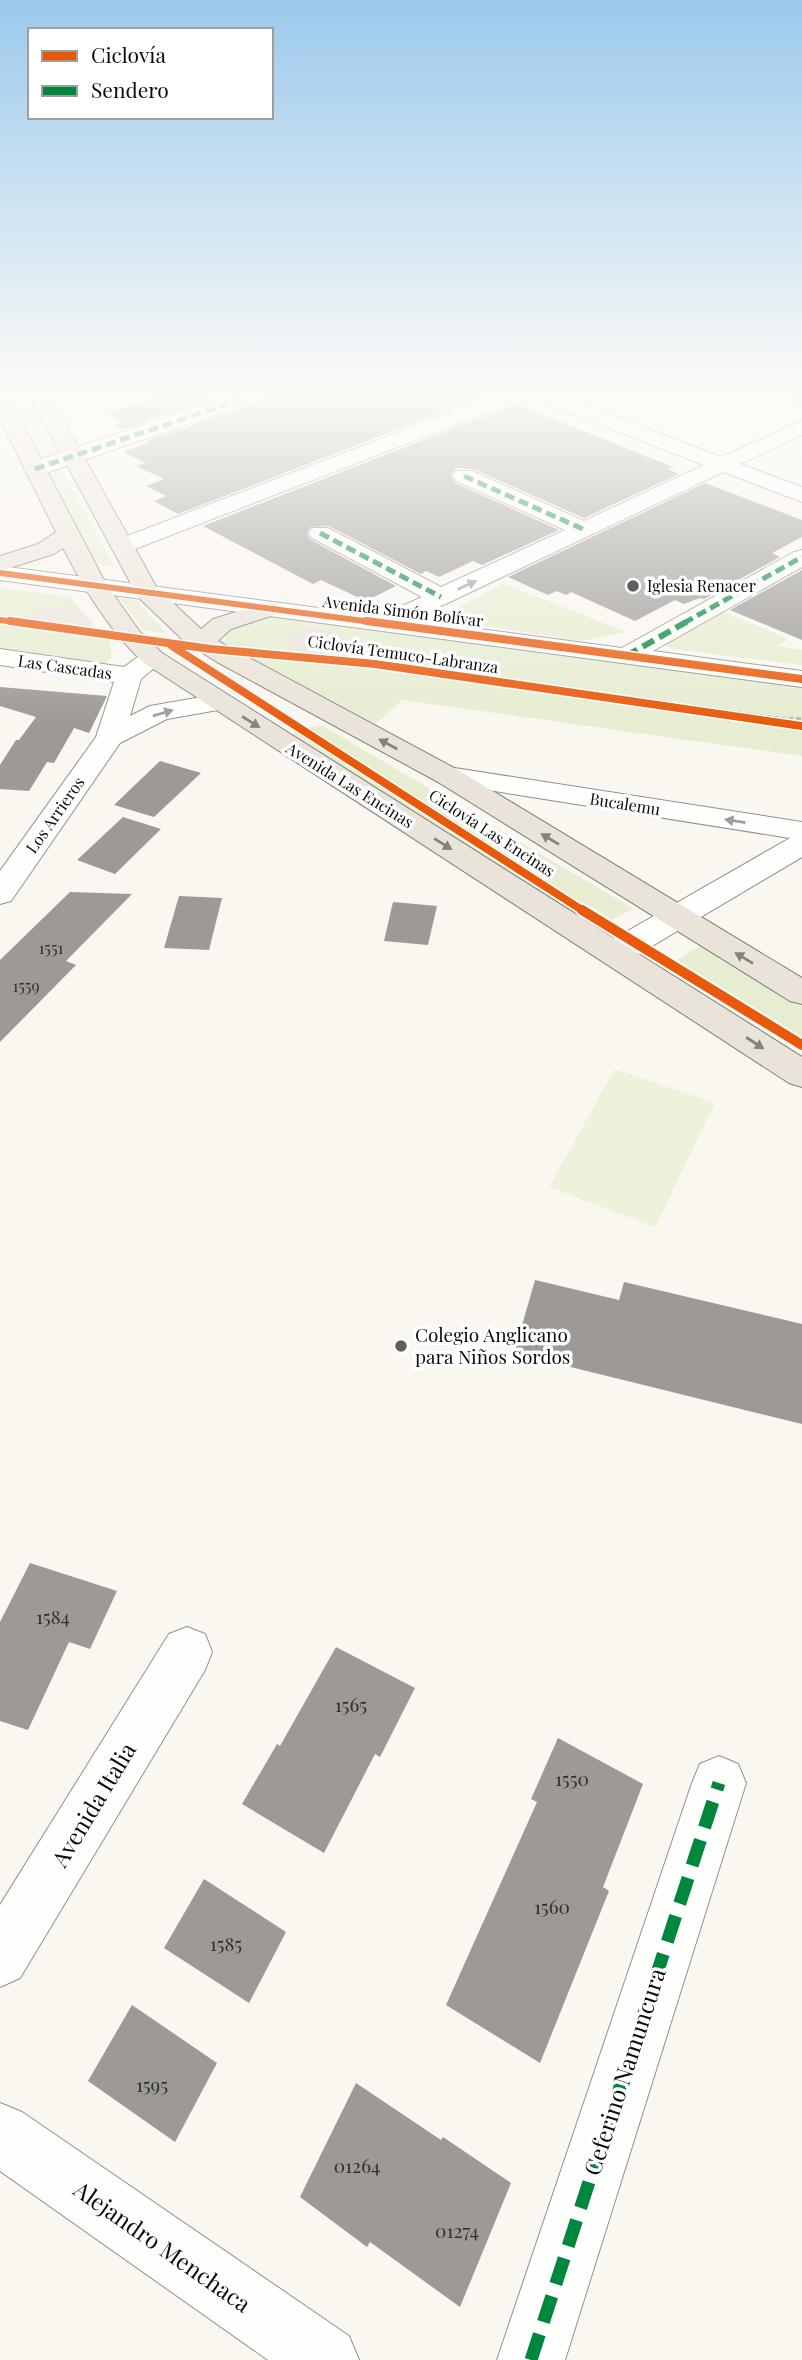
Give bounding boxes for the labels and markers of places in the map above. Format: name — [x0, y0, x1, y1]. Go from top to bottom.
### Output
place label: Iglesia Renacer — [647, 575, 756, 596]
marker: Iglesia Renacer — [625, 578, 641, 594]
place label: Colegio Anglicano para Niños Sordos — [415, 1321, 570, 1369]
marker: Colegio Anglicano para Niños Sordos — [393, 1338, 409, 1354]

